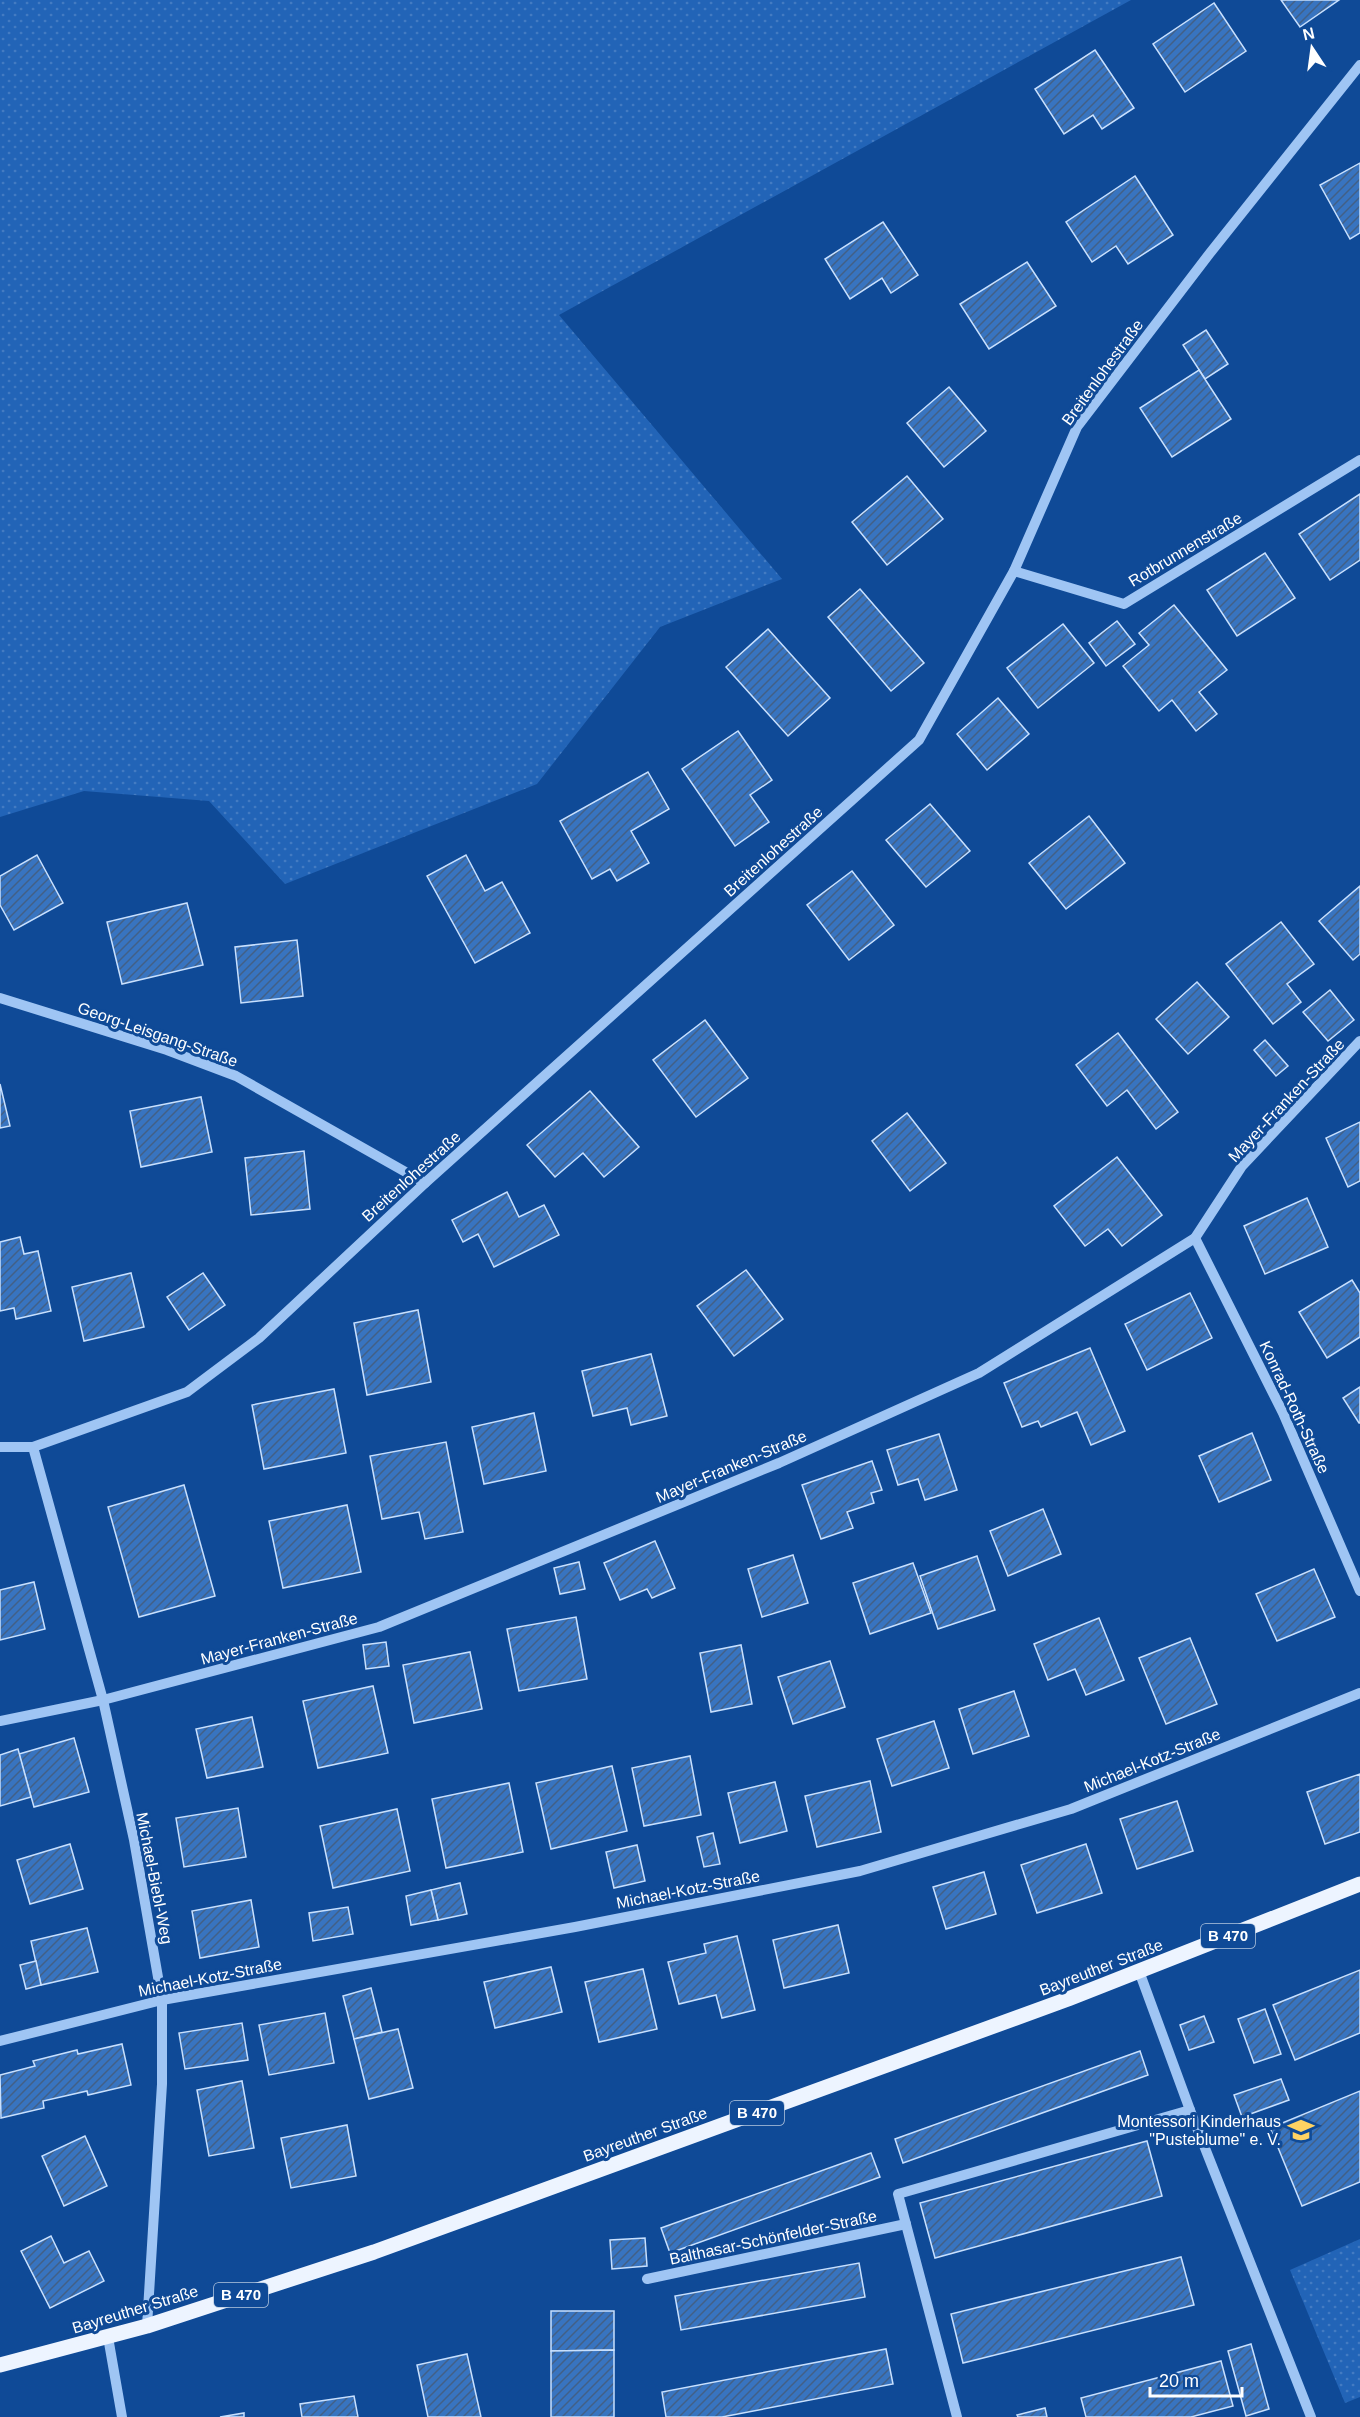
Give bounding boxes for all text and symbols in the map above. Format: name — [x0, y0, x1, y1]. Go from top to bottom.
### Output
north arrow — [1282, 18, 1342, 78]
text: N — [1301, 24, 1316, 43]
street label: Breitenlohestraße — [1058, 316, 1146, 428]
street label: Rotbrunnenstraße — [1126, 509, 1245, 590]
street label: Breitenlohestraße — [721, 803, 826, 900]
street label: Georg-Leisgang-Straße — [76, 999, 240, 1070]
street label: Mayer-Franken-Straße — [1225, 1035, 1348, 1165]
street label: Breitenlohestraße — [359, 1128, 464, 1225]
street label: Konrad-Roth-Straße — [1256, 1338, 1333, 1476]
street label: Mayer-Franken-Straße — [653, 1427, 809, 1506]
street label: Mayer-Franken-Straße — [199, 1609, 360, 1668]
street label: Michael-Kotz-Straße — [1081, 1725, 1223, 1796]
street label: Michael-Biebl-Weg — [133, 1811, 176, 1945]
street label: Michael-Kotz-Straße — [615, 1867, 761, 1912]
road number: B 470 — [1201, 1924, 1255, 1948]
street label: Bayreuther Straße — [1037, 1936, 1165, 1999]
street label: Michael-Kotz-Straße — [137, 1955, 283, 2000]
road number: B 470 — [730, 2101, 784, 2125]
street label: Bayreuther Straße — [581, 2104, 710, 2165]
place label: Montessori Kinderhaus "Pusteblume" e. V. — [1117, 2113, 1281, 2148]
school or university icon: Montessori Kinderhaus "Pusteblume" e. V. — [1286, 2115, 1316, 2145]
street label: Balthasar-Schönfelder-Straße — [668, 2207, 878, 2268]
street label: Bayreuther Straße — [70, 2282, 200, 2337]
road number: B 470 — [214, 2283, 268, 2307]
scale bar — [1150, 2360, 1242, 2398]
text: 20 m — [1159, 2371, 1199, 2391]

